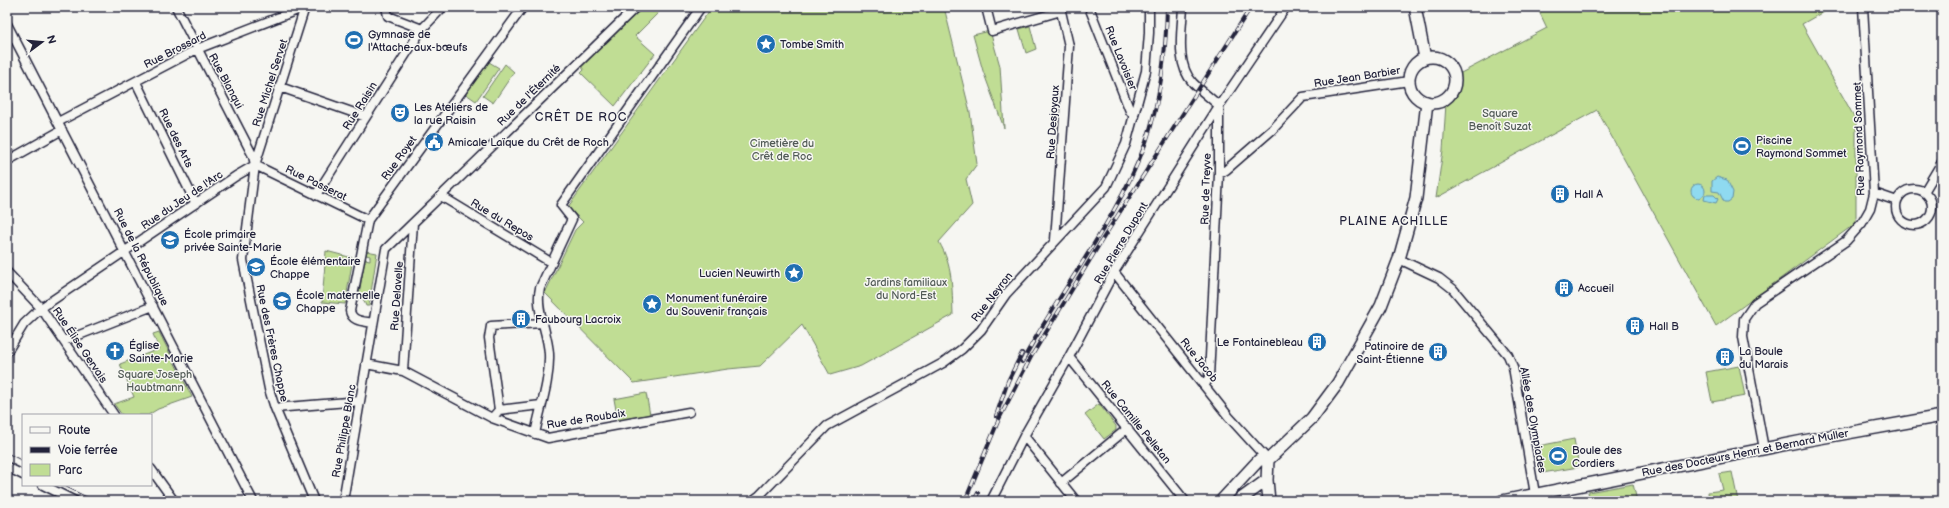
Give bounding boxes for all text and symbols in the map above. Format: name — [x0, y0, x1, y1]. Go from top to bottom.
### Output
north arrow — [22, 22, 62, 62]
street label: Rue Lavoisier — [1102, 24, 1140, 93]
place label: Gymnase de l'Attache-aux-bœufs — [368, 28, 468, 54]
street label: Rue Brossard — [142, 29, 208, 71]
sports icon: Gymnase de l'Attache-aux-bœufs — [343, 29, 365, 51]
place icon: Tombe Smith — [755, 33, 777, 55]
text: N — [44, 34, 59, 45]
street label: Rue Michel Servet — [250, 37, 290, 128]
place label: Tombe Smith — [780, 38, 844, 51]
street label: Rue Blanqui — [206, 51, 246, 111]
street label: Rue de l'Éternité — [494, 60, 564, 129]
street label: Rue Jean Barbier — [1313, 64, 1402, 90]
street label: Rue Raisin — [340, 80, 380, 132]
street label: Rue Raymond Sommet — [1850, 81, 1867, 196]
street label: Rue Desjoyaux — [1044, 85, 1062, 159]
place label: Les Ateliers de la rue Raisin — [414, 101, 488, 127]
theatre icon: Les Ateliers de la rue Raisin — [389, 102, 411, 124]
street label: Rue des Arts — [156, 106, 196, 170]
park label: Square Benoît Suzat — [1469, 107, 1532, 133]
district label: CRÊT DE ROC — [535, 108, 627, 125]
public building icon: Amicale Laïque du Crêt de Roch — [423, 131, 445, 153]
street label: Rue Royet — [379, 133, 420, 183]
place label: Piscine Raymond Sommet — [1756, 134, 1847, 160]
sports icon: Piscine Raymond Sommet — [1731, 135, 1753, 157]
place label: Amicale Laïque du Crêt de Roch — [448, 136, 609, 149]
park label: Cimetière du Crêt de Roc — [750, 137, 814, 163]
street label: Rue de Treyve — [1198, 152, 1214, 225]
street label: Rue Passerat — [283, 162, 349, 204]
street label: Rue du Jeu de l'Arc — [139, 168, 225, 232]
building icon: Hall A — [1549, 183, 1571, 205]
place label: Hall A — [1574, 188, 1603, 201]
street label: Rue du Repos — [468, 196, 536, 244]
street label: Rue Pierre Dupont — [1091, 199, 1151, 286]
street label: Rue de la République — [111, 206, 172, 308]
district label: PLAINE ACHILLE — [1339, 214, 1449, 229]
place label: École primaire privée Sainte-Marie — [184, 227, 282, 254]
school or university icon: École primaire privée Sainte-Marie — [159, 229, 181, 251]
place label: École élémentaire Chappe — [270, 254, 361, 281]
school or university icon: École élémentaire Chappe — [245, 256, 267, 278]
street label: Rue Delavelle — [388, 260, 406, 331]
place icon: Lucien Neuwirth — [783, 262, 805, 284]
place label: Lucien Neuwirth — [699, 267, 780, 280]
street label: Rue Neyron — [969, 270, 1015, 324]
park label: Jardins familiaux du Nord-Est — [865, 276, 947, 302]
building icon: Accueil — [1553, 277, 1575, 299]
place label: Accueil — [1578, 282, 1614, 295]
street label: Rue des Frères Chappe — [253, 283, 291, 403]
place label: École maternelle Chappe — [296, 288, 380, 315]
school or university icon: École maternelle Chappe — [271, 290, 293, 312]
place label: Monument funéraire du Souvenir français — [666, 292, 768, 318]
place icon: Monument funéraire du Souvenir français — [641, 293, 663, 315]
street label: Rue Élise Gervais — [50, 304, 111, 386]
building icon: Faubourg Lacroix — [510, 308, 532, 330]
place label: Faubourg Lacroix — [535, 313, 621, 326]
building icon: Hall B — [1624, 315, 1646, 337]
place label: Hall B — [1649, 320, 1679, 333]
building icon: Le Fontainebleau — [1306, 331, 1328, 353]
street label: Rue Jacob — [1177, 335, 1221, 385]
place label: Le Fontainebleau — [1217, 336, 1303, 349]
place label: Église Sainte-Marie — [129, 338, 194, 365]
church icon: Église Sainte-Marie — [104, 340, 126, 362]
place label: Patinoire de Saint-Étienne — [1357, 340, 1424, 366]
building icon: Patinoire de Saint-Étienne — [1427, 341, 1449, 363]
place label: La Boule du Marais — [1739, 345, 1789, 371]
building icon: La Boule du Marais — [1714, 346, 1736, 368]
street label: Allée des Olympiades — [1517, 366, 1549, 474]
park label: Square Joseph Haubtmann — [118, 368, 192, 394]
street label: Rue Camille Pelletan — [1098, 378, 1174, 466]
street label: Rue Philippe Blanc — [329, 383, 359, 479]
street label: Rue de Roubaix — [546, 406, 626, 432]
legend — [22, 414, 152, 486]
text: Route — [58, 423, 90, 438]
street label: Rue des Docteurs Henri et Bernard Muller — [1641, 426, 1850, 479]
text: Voie ferrée — [58, 443, 118, 458]
place label: Boule des Cordiers — [1572, 444, 1622, 470]
sports icon: Boule des Cordiers — [1547, 445, 1569, 467]
text: Parc — [58, 463, 82, 478]

